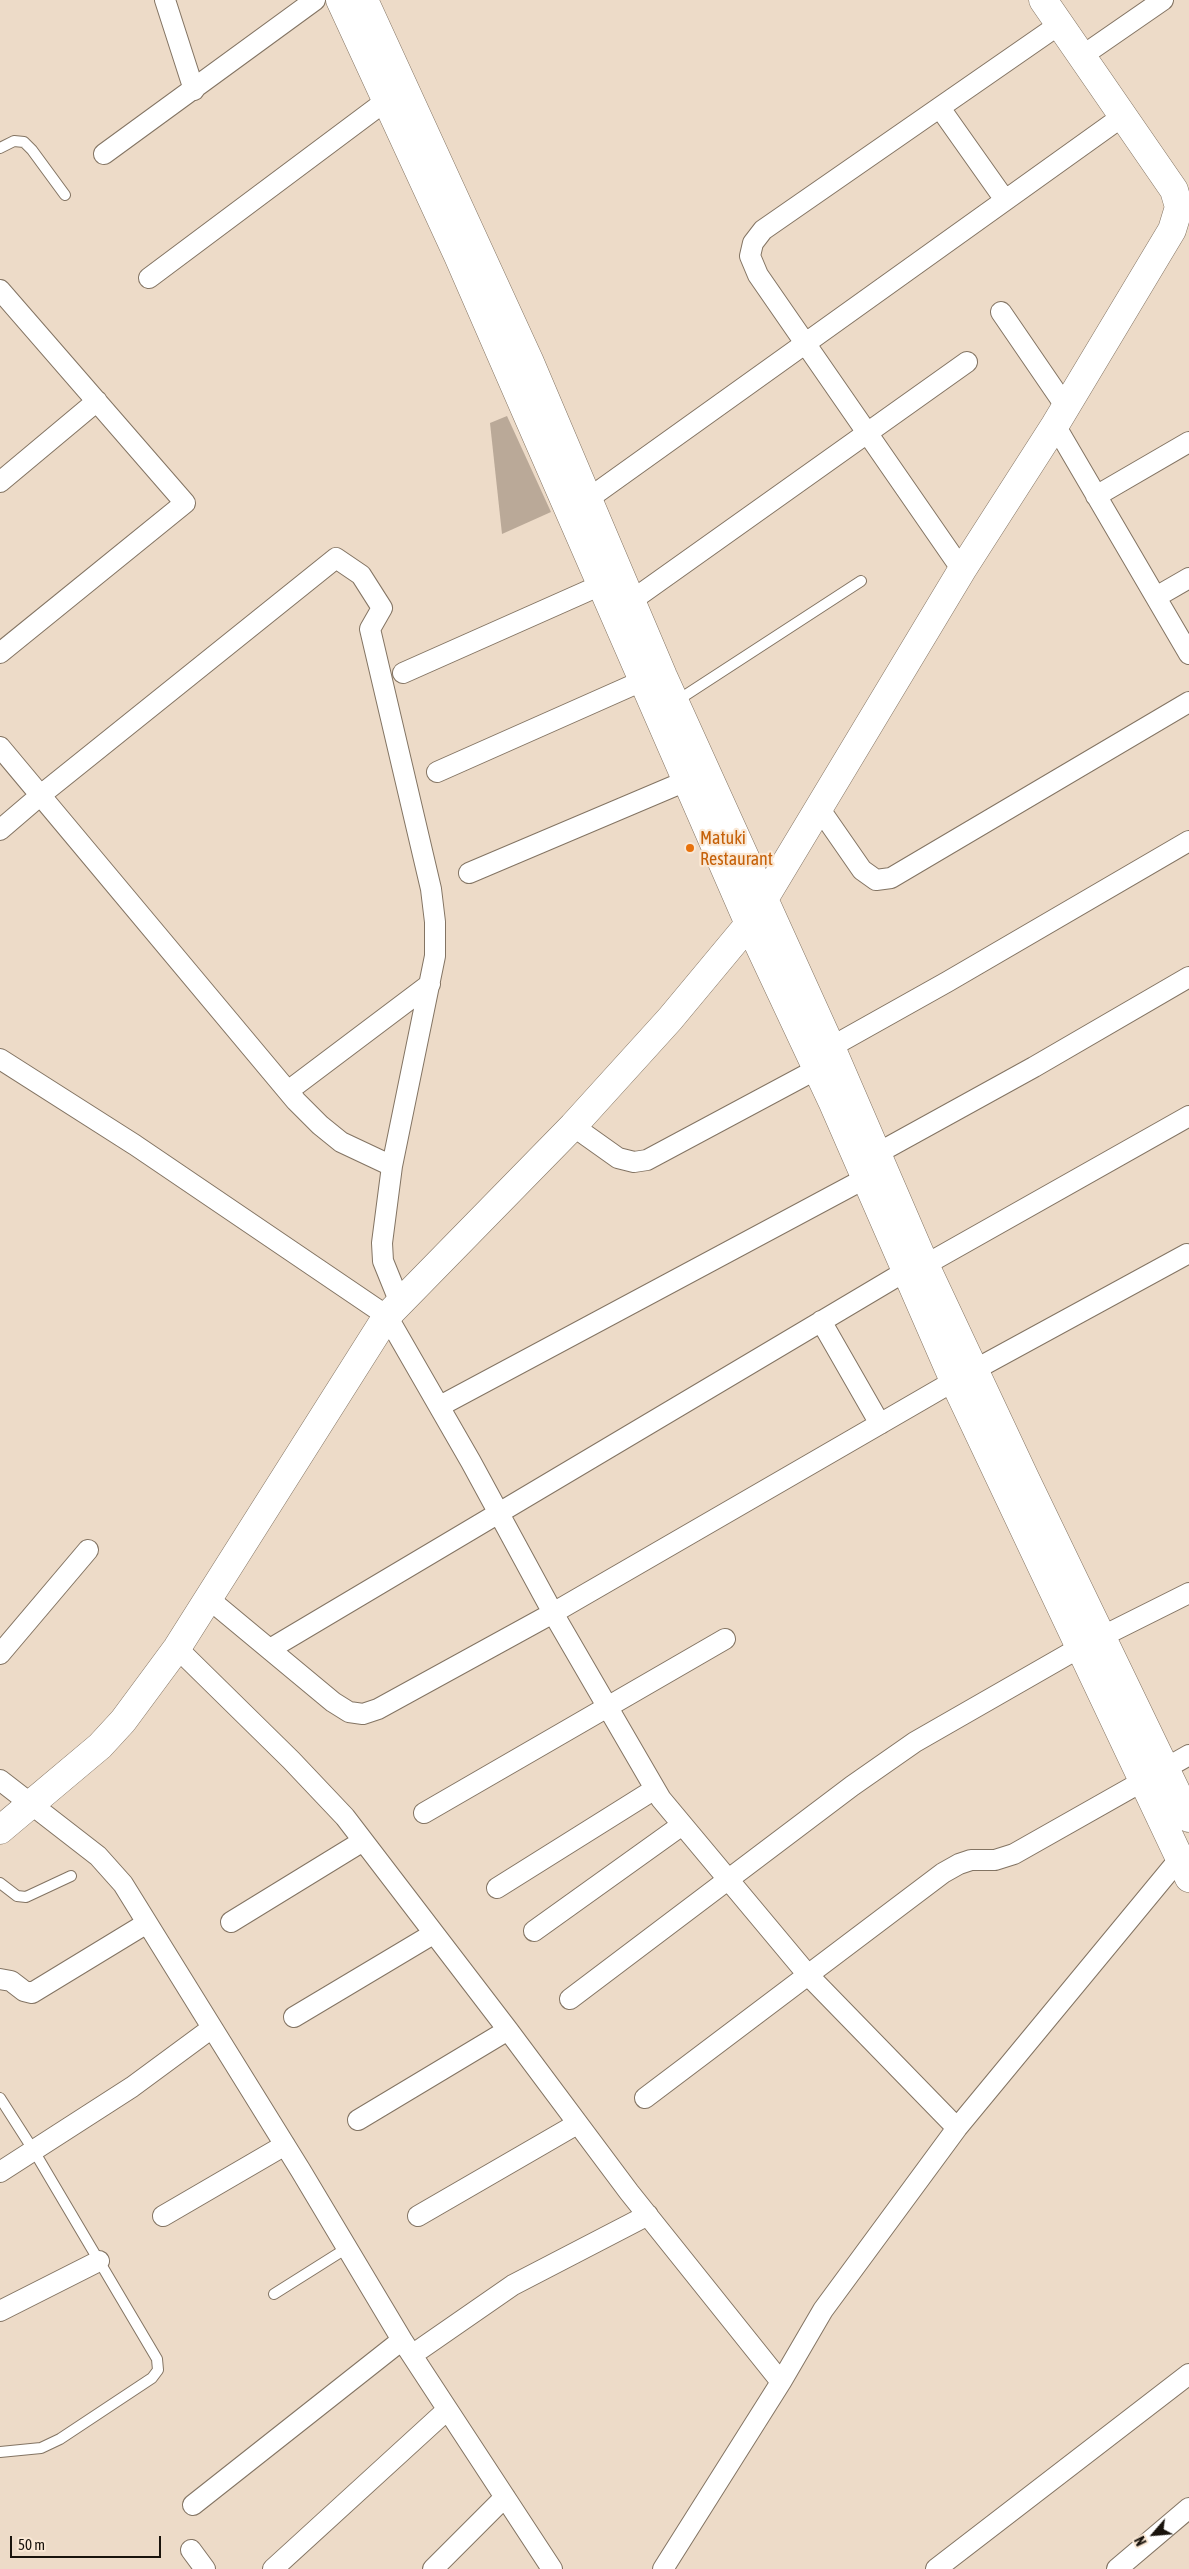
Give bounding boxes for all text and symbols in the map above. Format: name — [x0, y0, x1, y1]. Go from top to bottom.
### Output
place label: Matuki Restaurant — [700, 827, 773, 870]
marker: Matuki Restaurant — [684, 842, 696, 854]
north arrow — [1129, 2509, 1179, 2559]
scale bar — [12, 2526, 164, 2558]
text: N — [1132, 2534, 1150, 2548]
text: 50 m — [18, 2536, 45, 2553]

